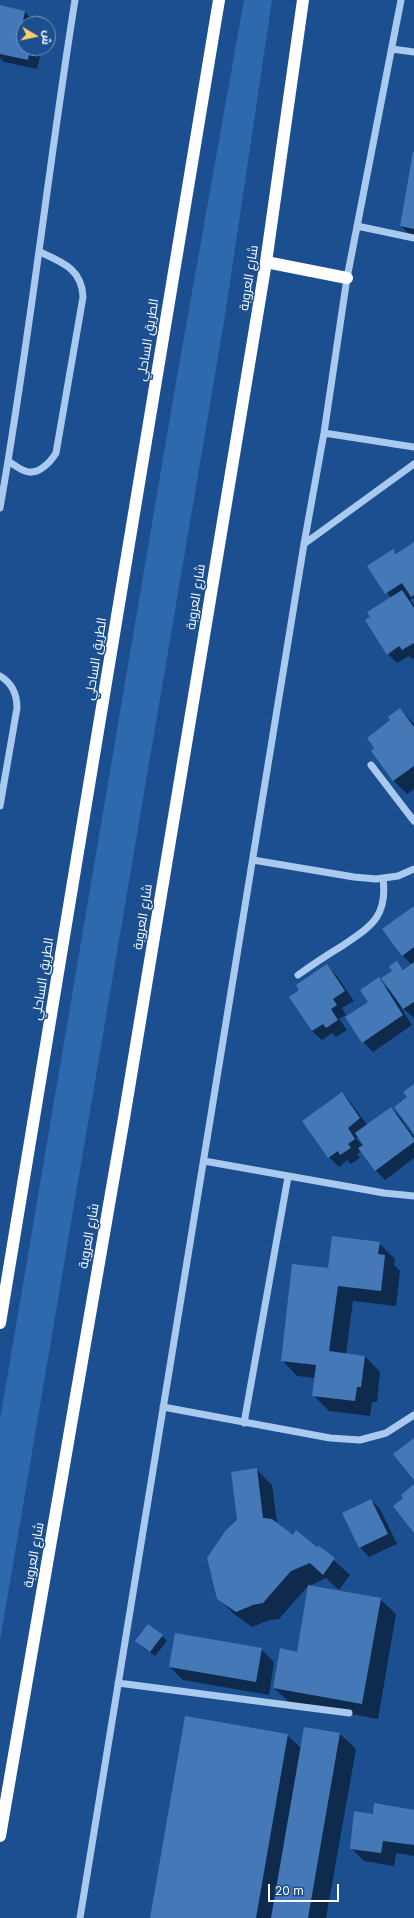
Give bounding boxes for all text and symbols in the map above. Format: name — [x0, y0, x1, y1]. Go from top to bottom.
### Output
north arrow — [16, 16, 56, 56]
text: ش — [39, 30, 55, 46]
street label: شارع العروبة — [236, 244, 262, 312]
street label: الطريق الساحلي — [134, 298, 162, 382]
street label: شارع العروبة — [183, 563, 209, 631]
street label: الطريق الساحلي — [82, 617, 110, 701]
street label: شارع العروبة — [130, 883, 156, 951]
street label: الطريق الساحلي — [29, 937, 57, 1021]
street label: شارع العروبة — [76, 1202, 102, 1270]
street label: شارع العروبة — [21, 1521, 47, 1589]
scale bar — [270, 1876, 341, 1902]
text: 20 m — [275, 1883, 304, 1898]

